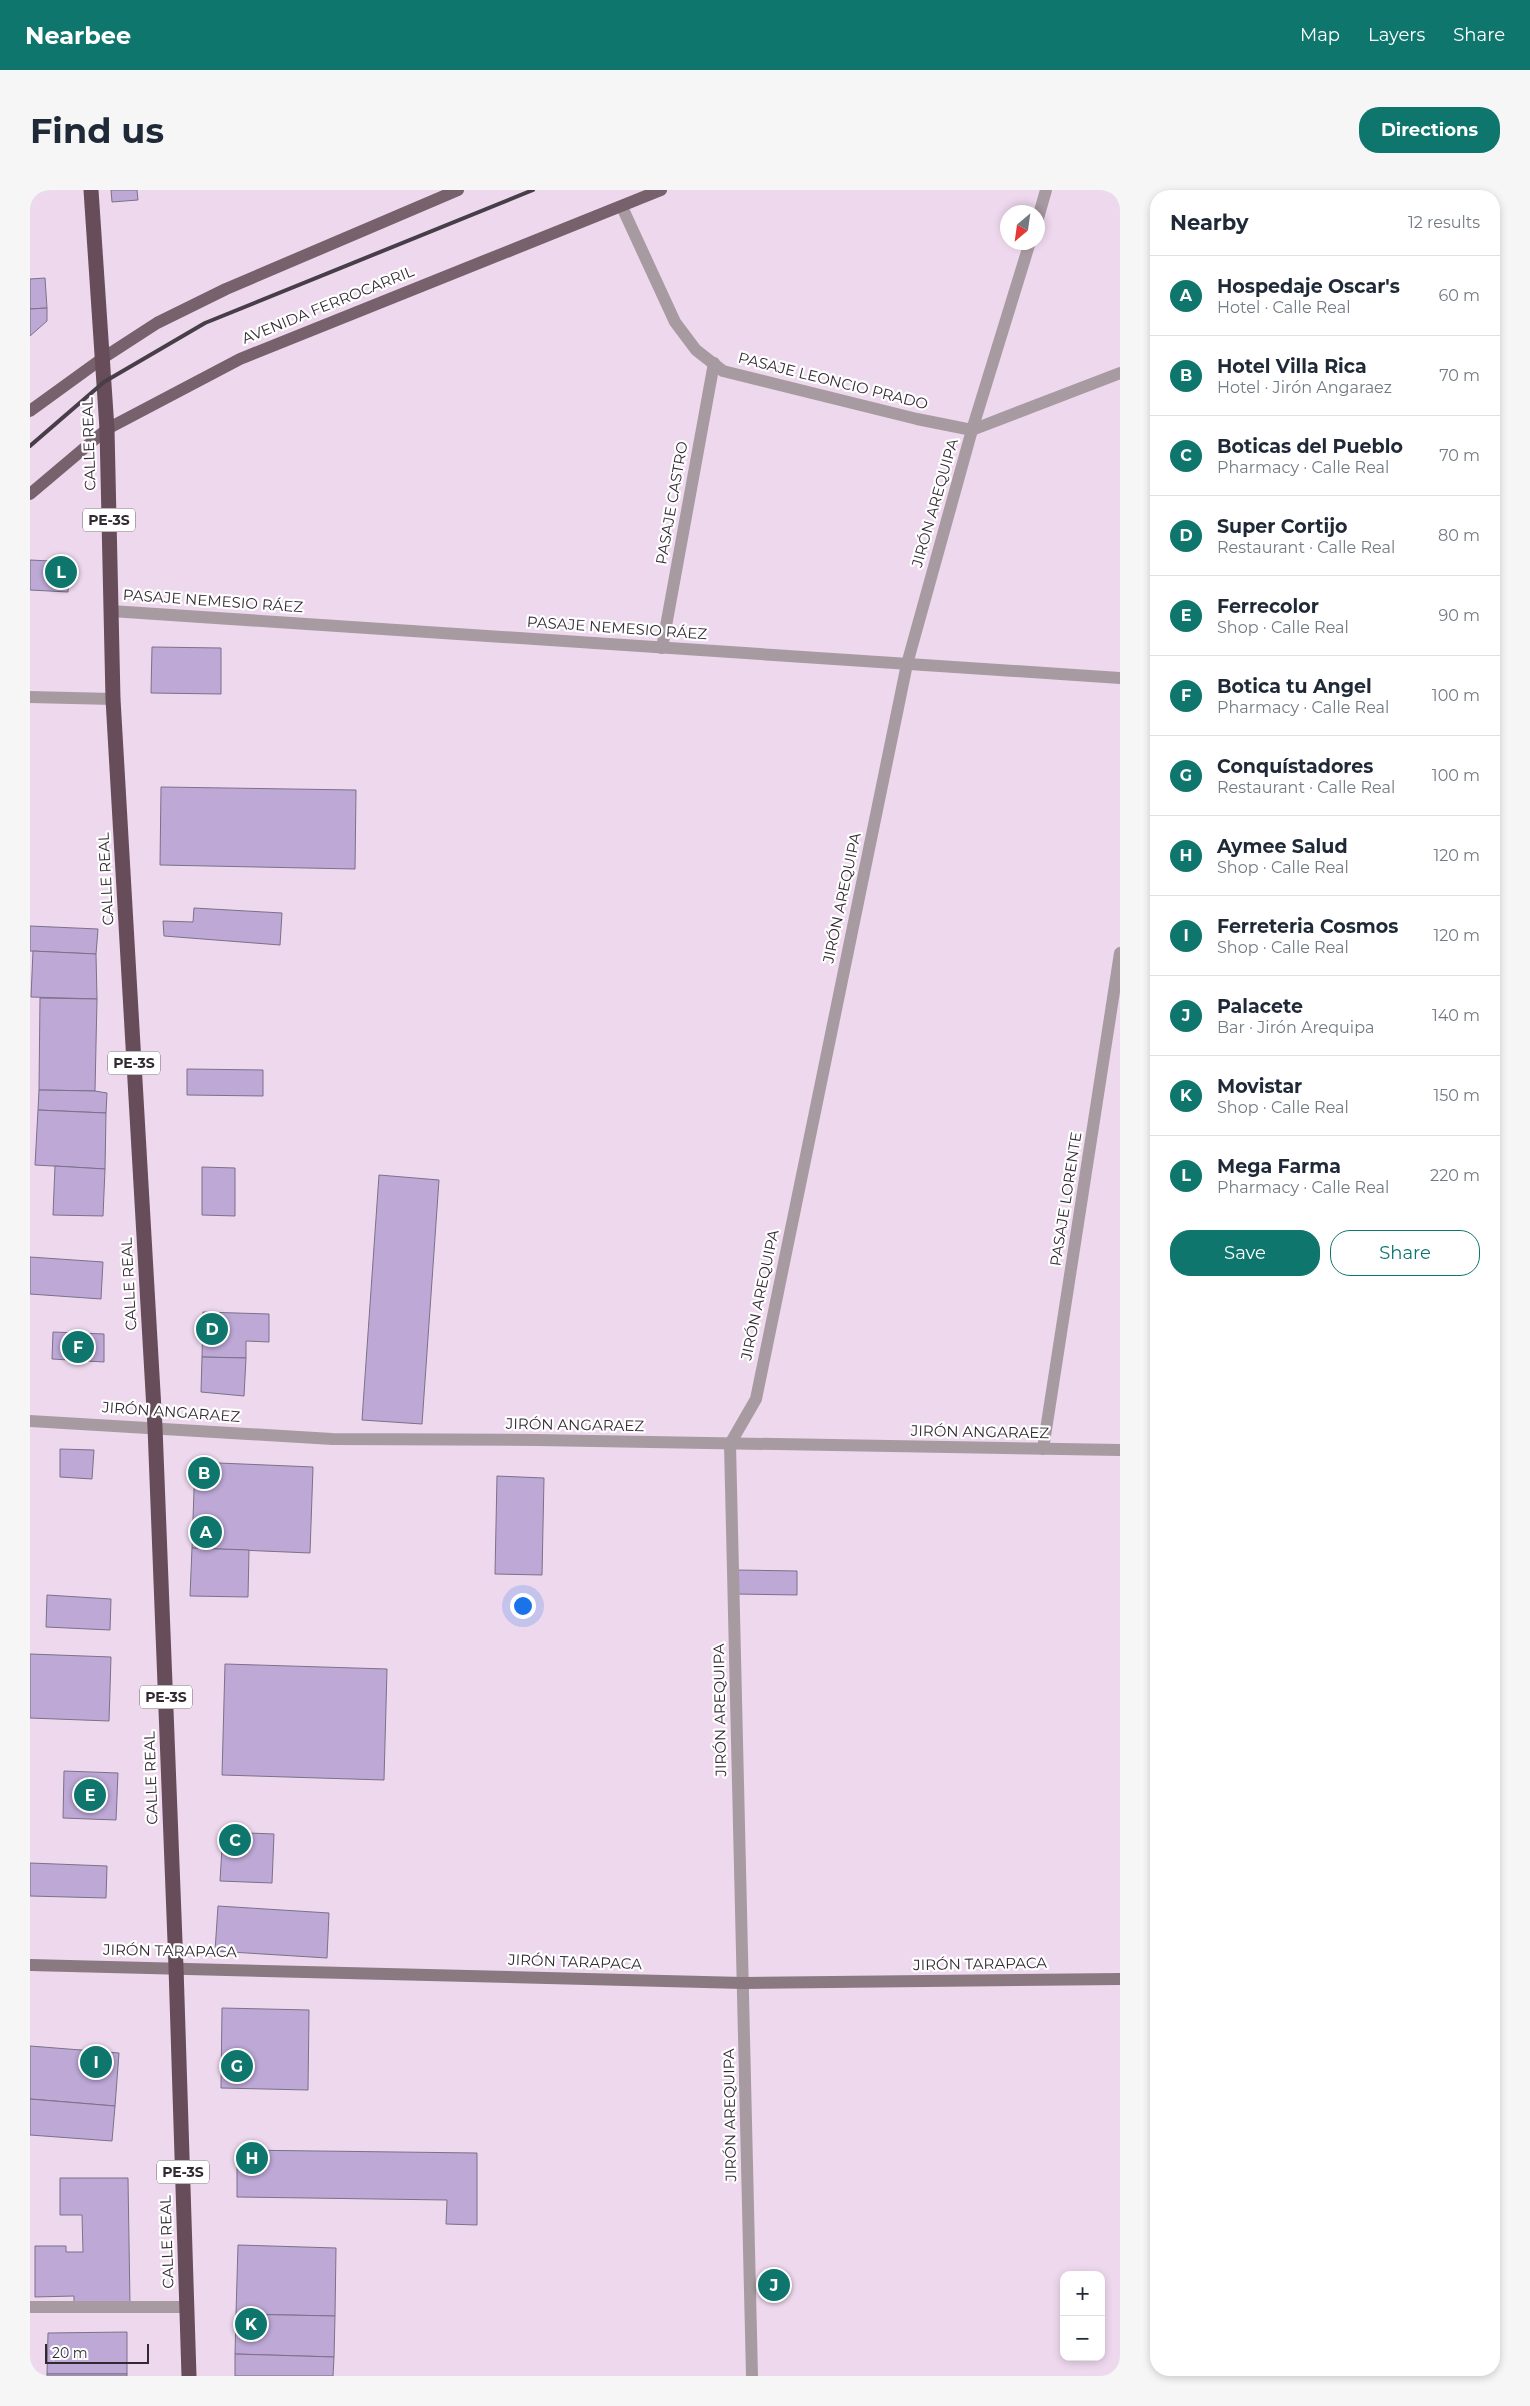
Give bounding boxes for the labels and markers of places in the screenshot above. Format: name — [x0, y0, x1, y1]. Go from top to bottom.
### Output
pin: L — [45, 553, 77, 591]
pin: D — [196, 1310, 228, 1348]
pin: F — [62, 1328, 94, 1366]
pin: B — [188, 1454, 220, 1492]
pin: A — [190, 1513, 222, 1551]
pin: E — [74, 1776, 106, 1814]
pin: C — [219, 1821, 251, 1859]
pin: I — [80, 2043, 112, 2081]
pin: G — [221, 2047, 253, 2085]
pin: H — [236, 2139, 268, 2177]
pin: J — [758, 2266, 790, 2304]
pin: K — [235, 2305, 267, 2343]

